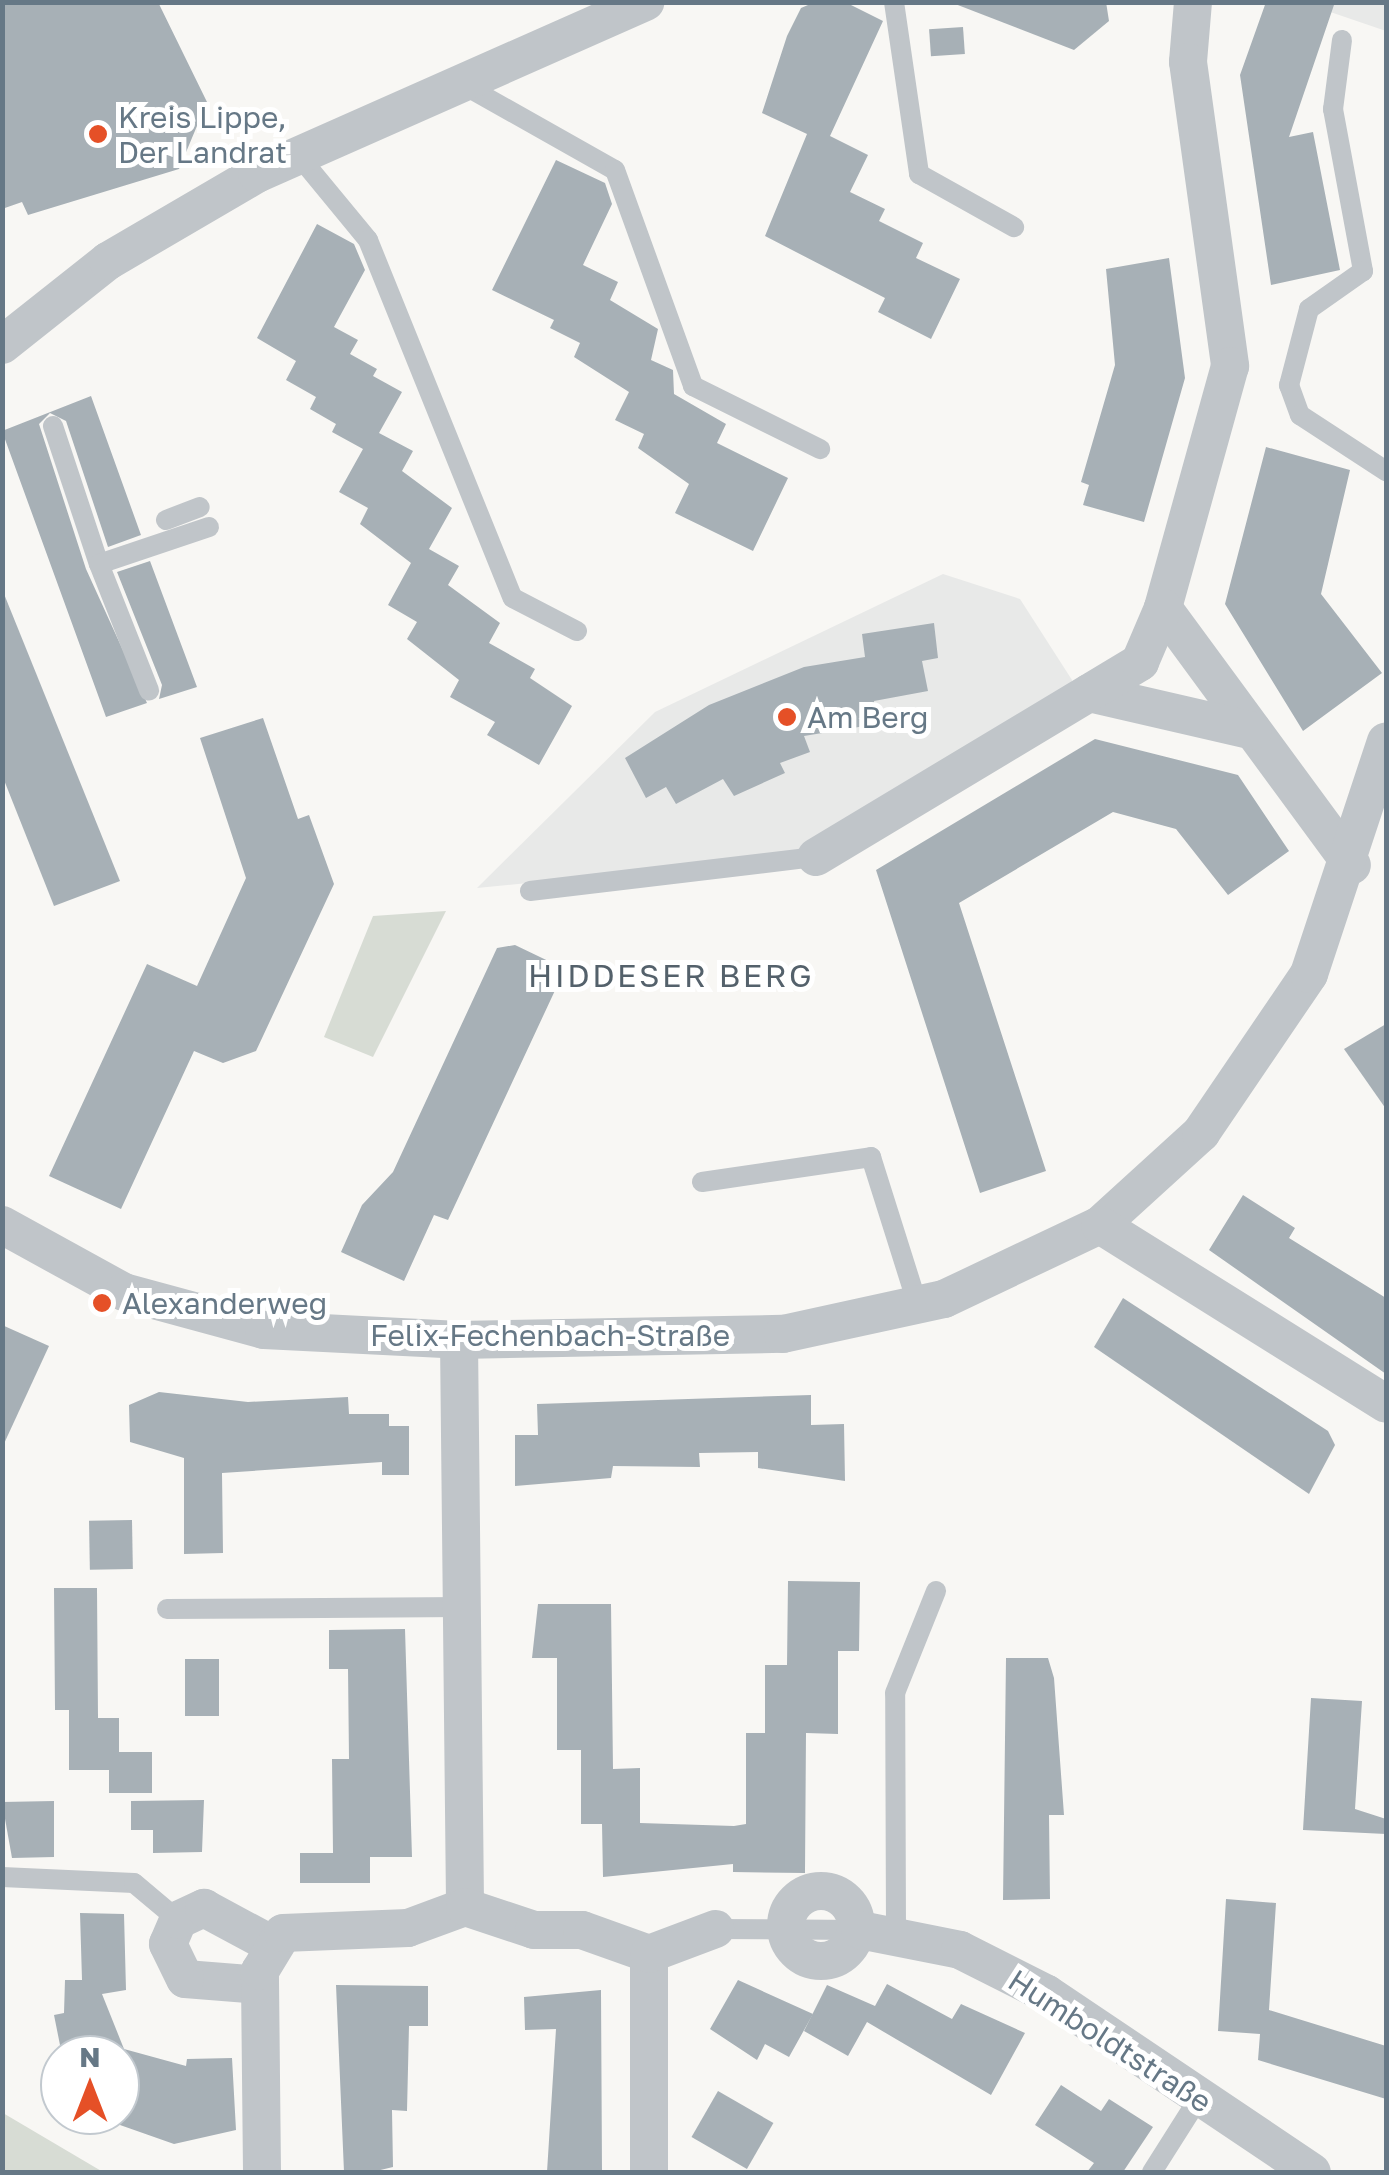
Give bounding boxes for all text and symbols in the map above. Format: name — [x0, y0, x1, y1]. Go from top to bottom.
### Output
place label: Kreis Lippe, Der Landrat — [118, 99, 287, 170]
marker: Kreis Lippe, Der Landrat — [87, 123, 109, 145]
place label: Am Berg — [807, 699, 928, 735]
marker: Am Berg — [776, 706, 798, 728]
district label: HIDDESER BERG — [528, 956, 814, 994]
place label: Alexanderweg — [122, 1285, 327, 1321]
marker: Alexanderweg — [91, 1292, 113, 1314]
street label: Felix-Fechenbach-Straße — [370, 1317, 730, 1353]
street label: Humboldtstraße — [1002, 1962, 1218, 2120]
north arrow — [40, 2035, 140, 2135]
text: N — [79, 2040, 101, 2073]

